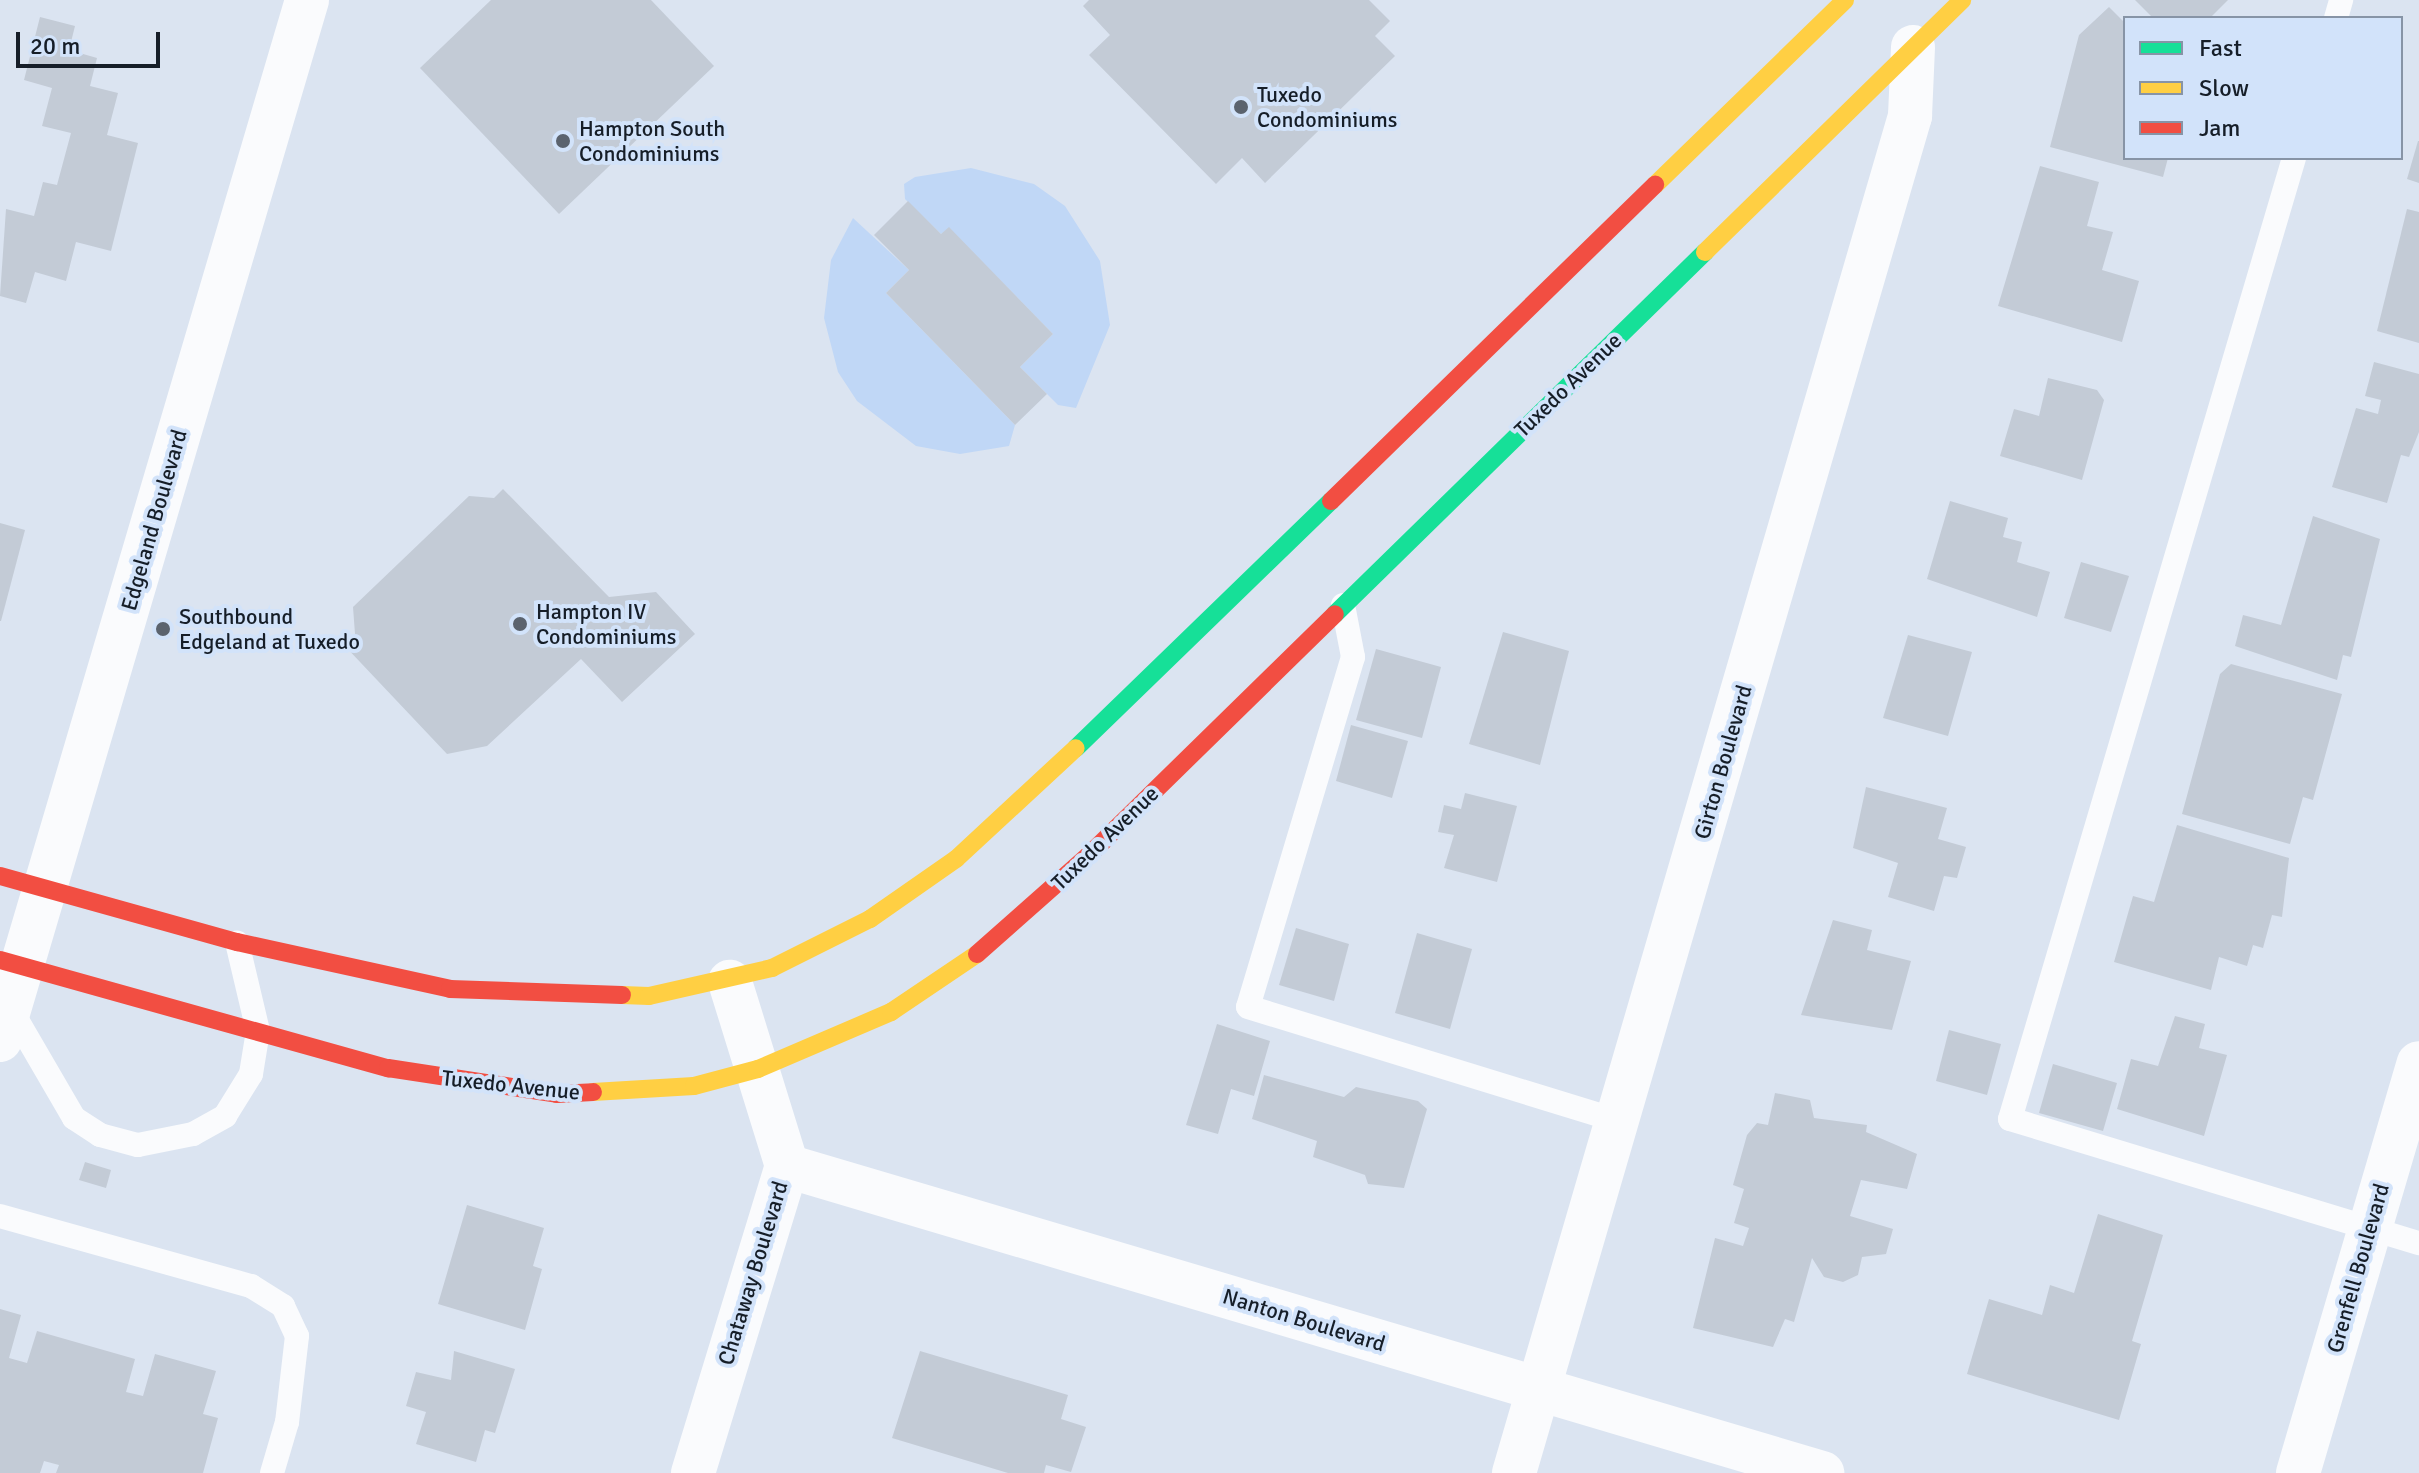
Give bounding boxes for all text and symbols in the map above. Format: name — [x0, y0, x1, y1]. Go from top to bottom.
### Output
scale bar — [20, 16, 164, 66]
legend — [2123, 16, 2403, 160]
text: 20 m — [30, 31, 80, 61]
text: Fast — [2199, 33, 2242, 63]
text: Slow — [2199, 73, 2249, 103]
place label: Tuxedo Condominiums — [1257, 81, 1397, 132]
marker: Tuxedo Condominiums — [1232, 98, 1250, 116]
text: Jam — [2199, 113, 2240, 143]
place label: Hampton South Condominiums — [579, 115, 725, 166]
marker: Hampton South Condominiums — [554, 132, 572, 150]
street label: Tuxedo Avenue — [1509, 327, 1627, 443]
street label: Edgeland Boulevard — [116, 426, 192, 614]
place label: Hampton IV Condominiums — [536, 598, 676, 650]
place label: Southbound Edgeland at Tuxedo — [179, 603, 360, 654]
marker: Hampton IV Condominiums — [511, 615, 529, 633]
marker: Southbound Edgeland at Tuxedo — [154, 620, 172, 638]
street label: Girton Boulevard — [1688, 682, 1758, 842]
street label: Tuxedo Avenue — [1046, 780, 1164, 896]
street label: Tuxedo Avenue — [441, 1065, 581, 1105]
street label: Chataway Boulevard — [712, 1178, 794, 1368]
street label: Grenfell Boulevard — [2321, 1180, 2395, 1356]
street label: Nanton Boulevard — [1220, 1283, 1388, 1357]

